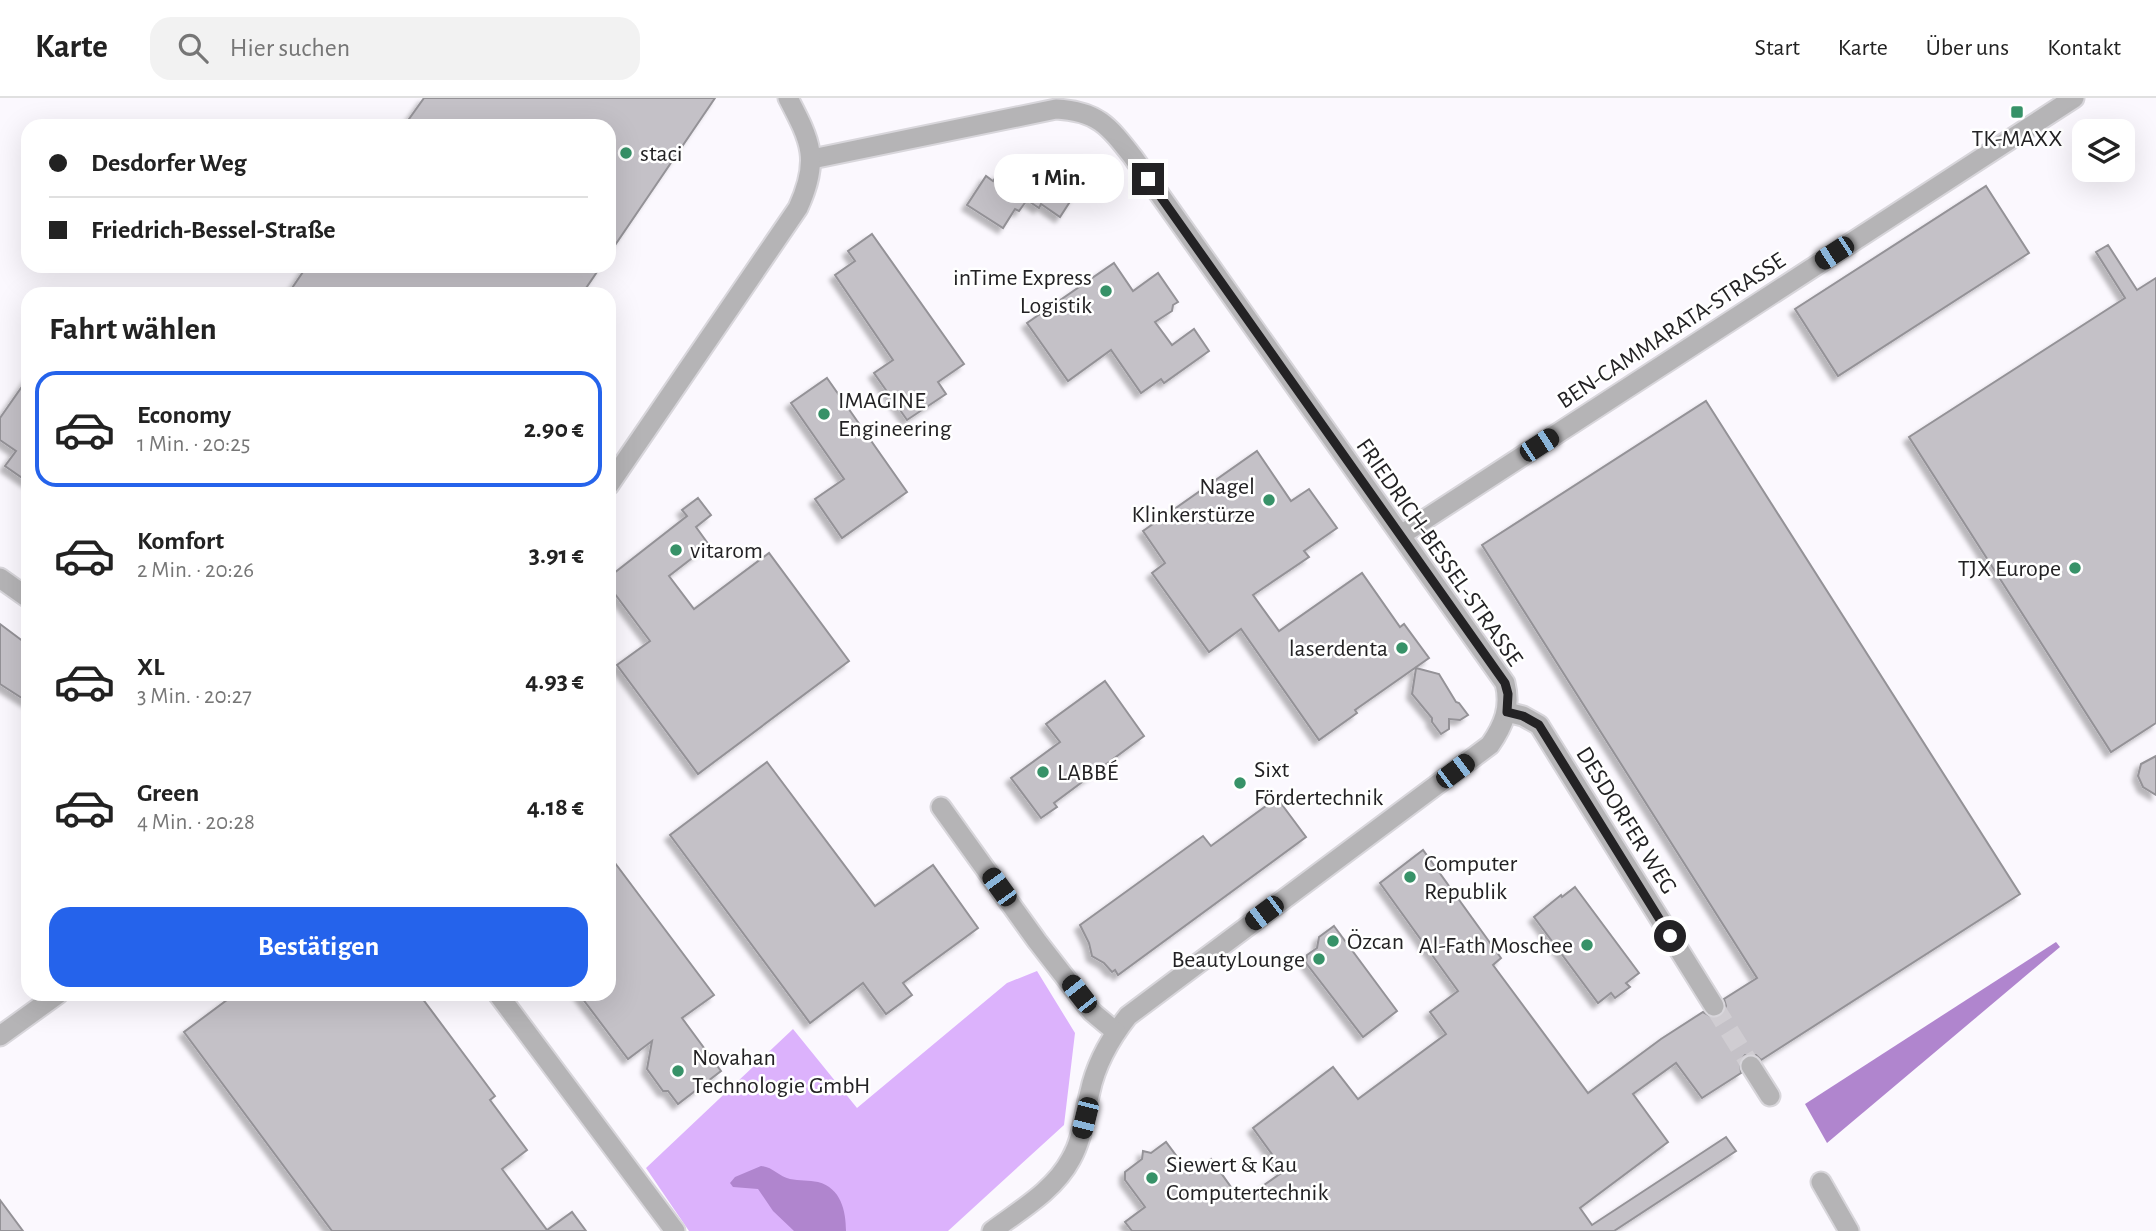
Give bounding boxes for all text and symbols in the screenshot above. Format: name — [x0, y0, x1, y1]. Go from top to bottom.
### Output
search box — [150, 17, 640, 80]
icon: search — [174, 29, 212, 67]
text: Karte — [35, 31, 108, 64]
text: Hier suchen — [230, 35, 350, 61]
text: Start — [1755, 36, 1800, 60]
text: Karte — [1838, 36, 1888, 60]
text: Über uns — [1926, 36, 2009, 60]
text: Kontakt — [2047, 36, 2121, 60]
marker: TK-MAXX — [2009, 104, 2025, 120]
map controls — [2072, 119, 2135, 182]
button: layers — [2072, 119, 2135, 182]
place label: TK-MAXX — [1971, 127, 2063, 151]
place label: staci — [640, 142, 683, 166]
marker: staci — [618, 145, 634, 161]
text: Desdorfer Weg — [91, 150, 246, 176]
callout: 1 Min. — [994, 154, 1124, 204]
route end — [1132, 163, 1164, 195]
text: 1 Min. — [1032, 167, 1086, 190]
text: Friedrich-Bessel-Straße — [91, 217, 336, 243]
car — [1811, 233, 1858, 273]
street label: BEN-CAMMARATA-STRASSE — [1553, 248, 1790, 413]
place label: inTime Express Logistik — [953, 266, 1092, 318]
marker: inTime Express Logistik — [1098, 283, 1114, 299]
text: Fahrt wählen — [49, 313, 217, 345]
place label: IMAGINE Engineering — [838, 389, 952, 441]
icon: car — [53, 398, 116, 461]
text: Economy — [137, 402, 231, 428]
marker: IMAGINE Engineering — [816, 406, 832, 422]
text: 2.90 € — [524, 416, 584, 442]
car — [1516, 425, 1563, 465]
text: 1 Min. · 20:25 — [137, 433, 250, 456]
street label: FRIEDRICH-BESSEL-STRASSE — [1351, 434, 1527, 671]
place label: Nagel Klinkerstürze — [1131, 475, 1255, 527]
marker: Nagel Klinkerstürze — [1261, 492, 1277, 508]
icon: car — [53, 524, 116, 587]
text: Komfort — [137, 528, 224, 554]
place label: vitarom — [690, 539, 763, 563]
text: 3.91 € — [529, 542, 584, 568]
marker: vitarom — [668, 542, 684, 558]
place label: TJX Europe — [1958, 557, 2061, 581]
text: 2 Min. · 20:26 — [137, 559, 254, 582]
marker: TJX Europe — [2067, 560, 2083, 576]
place label: laserdenta — [1289, 637, 1388, 661]
marker: laserdenta — [1394, 640, 1410, 656]
icon: car — [53, 650, 116, 713]
text: XL — [137, 654, 164, 680]
text: 4.93 € — [525, 668, 584, 694]
text: 3 Min. · 20:27 — [137, 685, 252, 708]
street label: DESDORFER WEG — [1571, 743, 1681, 898]
car — [1432, 750, 1479, 792]
place label: Sixt Fördertechnik — [1254, 758, 1383, 810]
place label: LABBÉ — [1057, 759, 1119, 785]
marker: LABBÉ — [1035, 764, 1051, 780]
marker: Sixt Fördertechnik — [1232, 775, 1248, 791]
icon: car — [53, 776, 116, 839]
text: Green — [137, 780, 199, 806]
text: 4.18 € — [527, 794, 584, 820]
text: 4 Min. · 20:28 — [137, 811, 255, 834]
place label: Computer Republik — [1424, 852, 1518, 904]
car — [979, 864, 1020, 910]
marker: Computer Republik — [1402, 869, 1418, 885]
car — [1241, 892, 1288, 934]
button: Bestätigen — [49, 907, 588, 987]
route start — [1654, 920, 1686, 952]
place label: Özcan — [1347, 929, 1404, 954]
marker: Özcan — [1325, 933, 1341, 949]
place label: Al-Fath Moschee — [1419, 934, 1573, 958]
marker: Al-Fath Moschee — [1579, 937, 1595, 953]
place label: BeautyLounge — [1171, 948, 1305, 972]
marker: BeautyLounge — [1311, 951, 1327, 967]
car — [1058, 971, 1101, 1017]
place label: Novahan Technologie GmbH — [692, 1046, 871, 1098]
marker: Novahan Technologie GmbH — [670, 1063, 686, 1079]
car — [1070, 1095, 1101, 1141]
place label: Siewert & Kau Computertechnik — [1166, 1153, 1328, 1205]
marker: Siewert & Kau Computertechnik — [1144, 1170, 1160, 1186]

